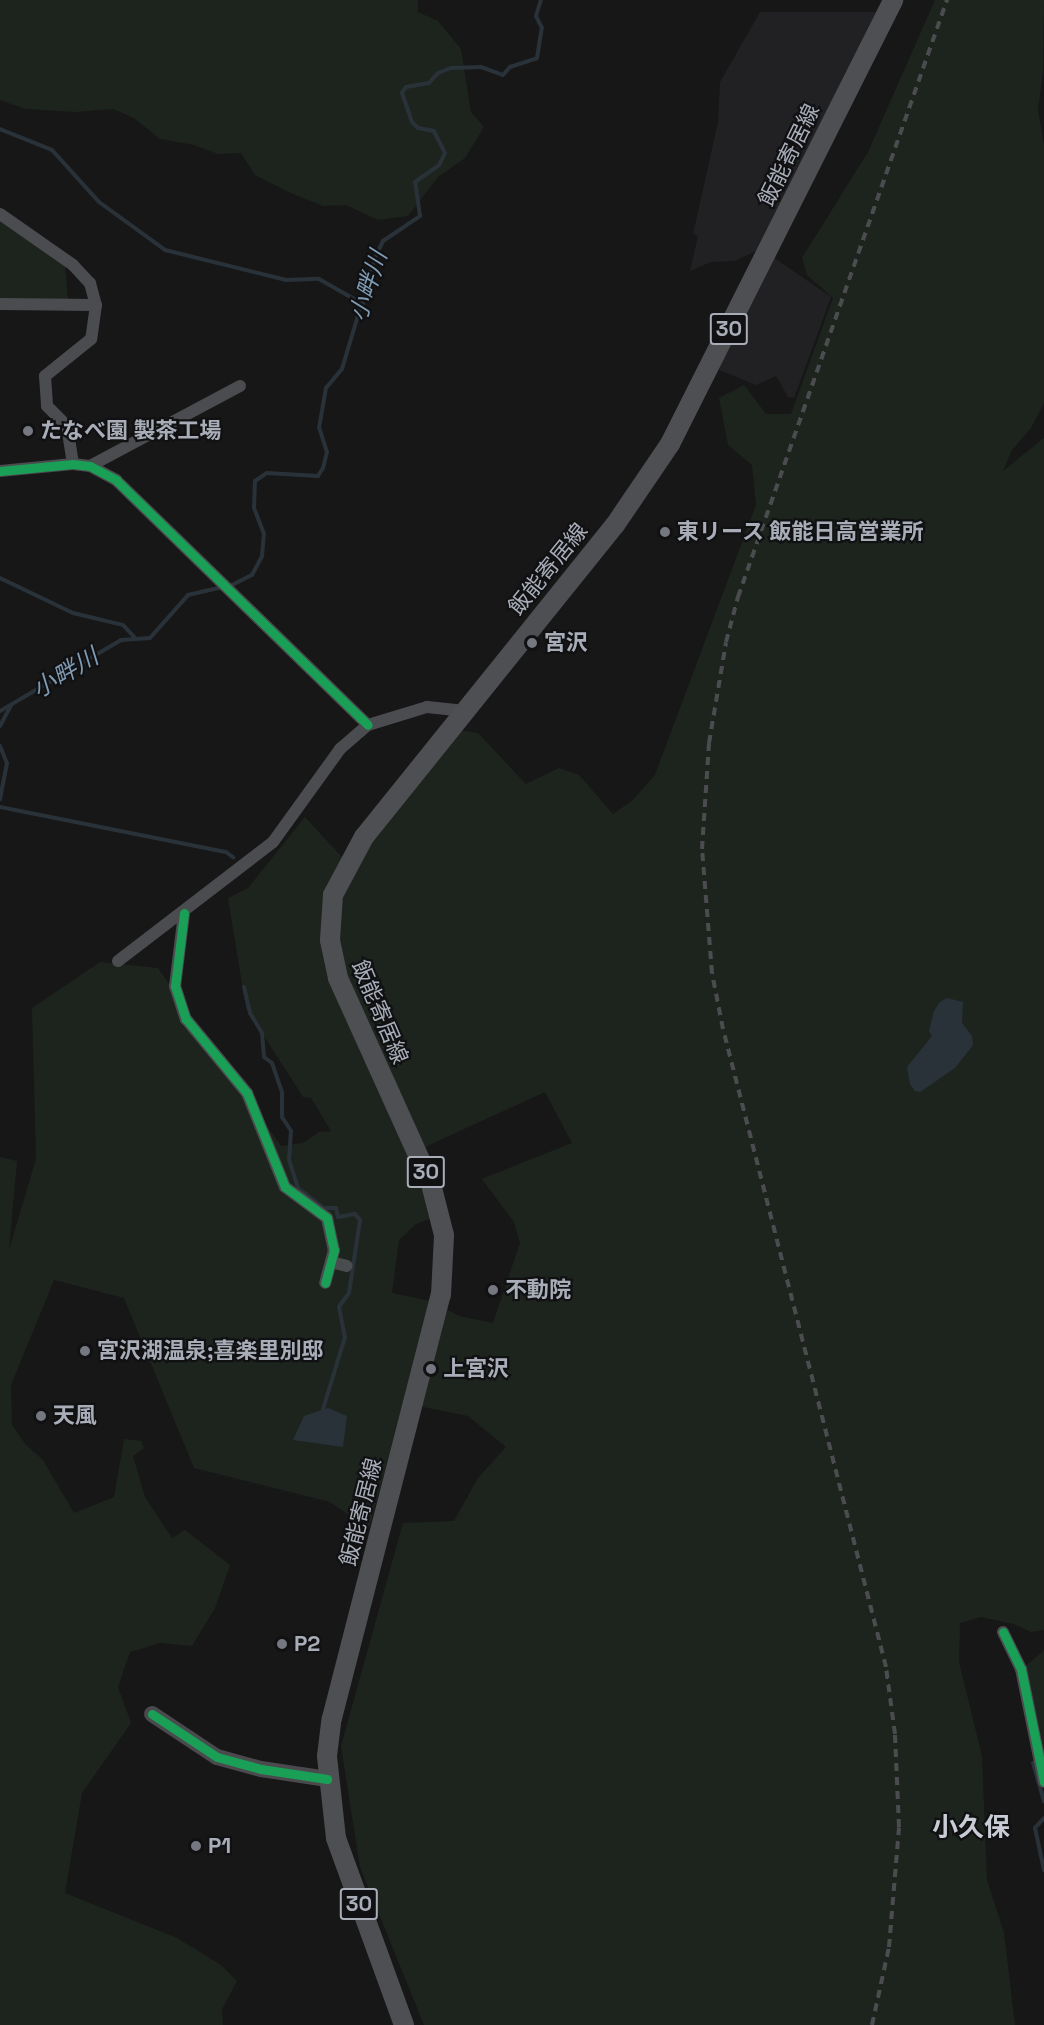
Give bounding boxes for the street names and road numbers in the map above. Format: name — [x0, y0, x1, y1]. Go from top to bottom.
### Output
street label: 飯能寄居線 — [753, 100, 825, 210]
road number: 30 — [710, 311, 748, 347]
street label: 飯能寄居線 — [503, 518, 593, 620]
street label: 飯能寄居線 — [346, 956, 414, 1068]
road number: 30 — [406, 1154, 446, 1190]
street label: 飯能寄居線 — [335, 1455, 387, 1569]
road number: 30 — [340, 1886, 378, 1922]

